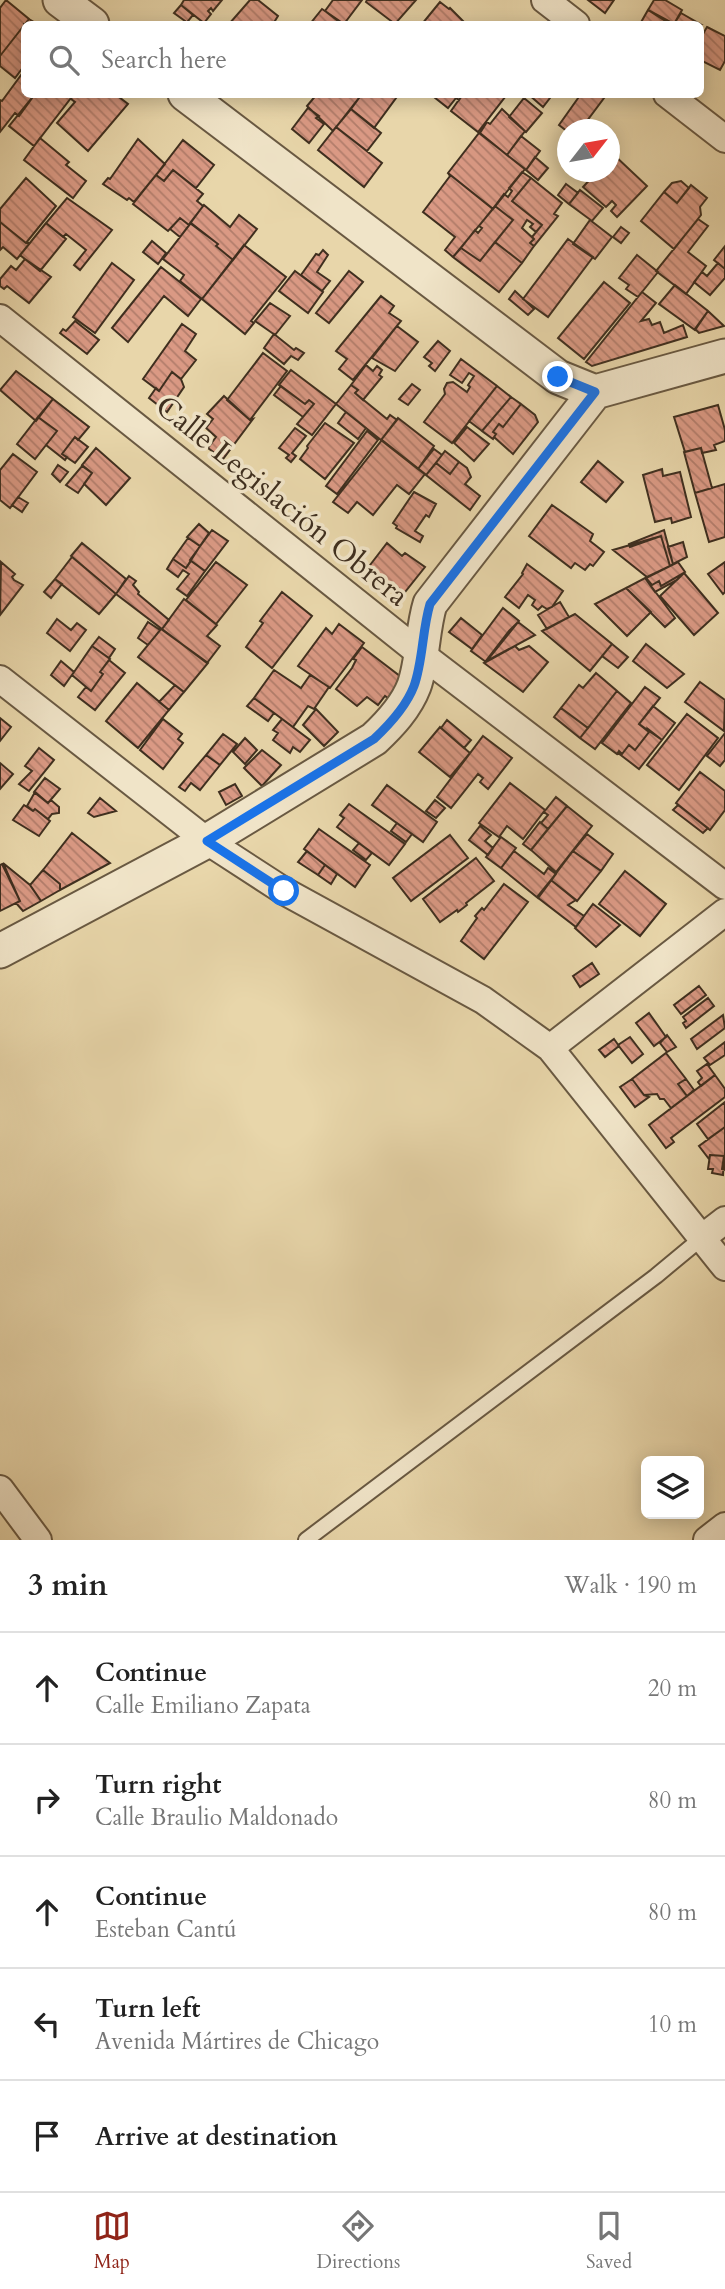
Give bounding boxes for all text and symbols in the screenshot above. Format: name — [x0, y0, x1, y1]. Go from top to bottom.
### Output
search box — [21, 21, 704, 98]
icon: search — [45, 41, 83, 79]
text: Search here — [101, 42, 227, 77]
north arrow — [557, 119, 620, 182]
route end — [542, 361, 573, 392]
street label: Calle Legislación Obrera — [147, 386, 417, 616]
route start — [268, 875, 299, 906]
map controls — [641, 1456, 704, 1519]
button: layers — [641, 1456, 704, 1519]
text: 3 min — [28, 1565, 108, 1606]
text: Walk · 190 m — [564, 1570, 697, 1601]
text: Continue — [95, 1655, 207, 1690]
icon: ahead — [28, 1669, 66, 1707]
text: 20 m — [648, 1673, 697, 1704]
text: Calle Emiliano Zapata — [95, 1690, 311, 1721]
text: Turn right — [95, 1767, 222, 1802]
icon: right — [28, 1781, 66, 1819]
text: 80 m — [648, 1785, 697, 1816]
text: Calle Braulio Maldonado — [95, 1802, 338, 1833]
text: Continue — [95, 1879, 207, 1914]
icon: ahead — [28, 1893, 66, 1931]
text: 80 m — [648, 1897, 697, 1928]
text: Esteban Cantú — [95, 1914, 237, 1945]
text: Turn left — [95, 1991, 200, 2026]
icon: left — [28, 2005, 66, 2043]
text: 10 m — [648, 2009, 697, 2040]
text: Avenida Mártires de Chicago — [95, 2026, 379, 2057]
icon: arrive — [28, 2117, 66, 2155]
text: Arrive at destination — [95, 2119, 338, 2154]
tab: Map — [93, 2207, 131, 2275]
tab: Directions — [317, 2207, 400, 2275]
tab: Saved — [586, 2207, 632, 2275]

